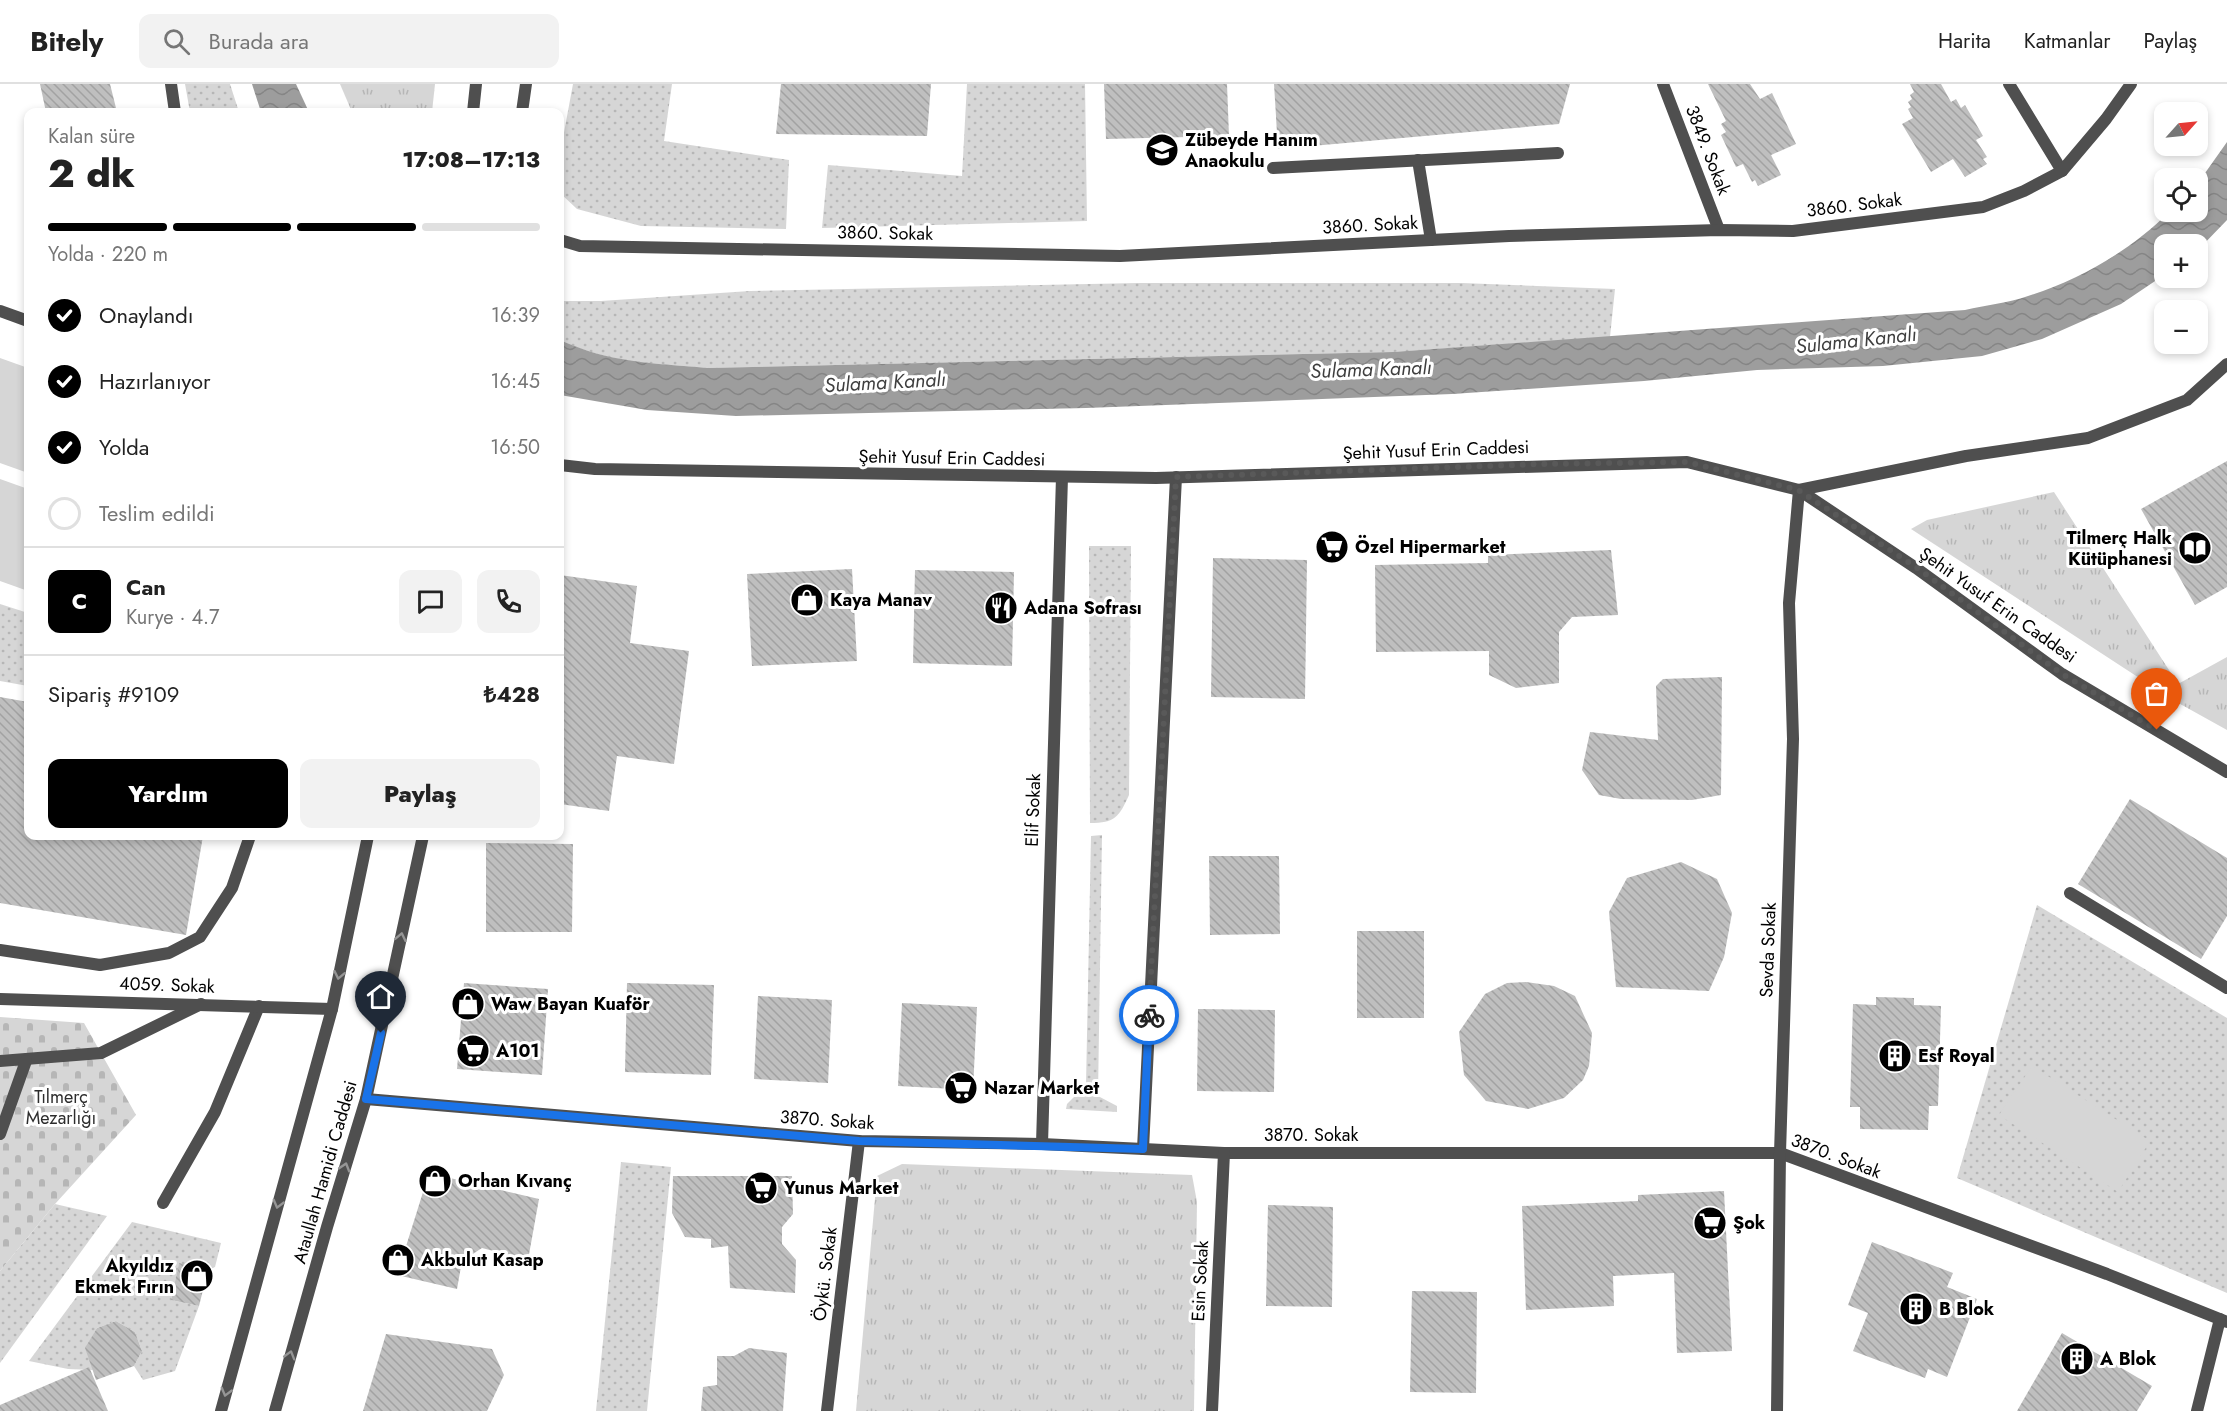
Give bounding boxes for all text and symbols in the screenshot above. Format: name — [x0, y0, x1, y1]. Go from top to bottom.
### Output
search box — [139, 14, 559, 68]
text: Bitely — [30, 21, 103, 62]
icon: search — [160, 25, 193, 58]
text: Burada ara — [208, 25, 309, 57]
text: Harita — [1938, 26, 1991, 56]
text: Katmanlar — [2024, 26, 2110, 56]
text: Paylaş — [2143, 26, 2197, 56]
street label: 3849. Sokak — [1679, 101, 1737, 199]
north arrow — [2154, 102, 2208, 156]
map controls — [2154, 102, 2208, 354]
text: Kalan süre — [48, 122, 135, 151]
place label: Zübeyde Hanım Anaokulu — [1184, 127, 1318, 174]
school or university icon: Zübeyde Hanım Anaokulu — [1144, 132, 1180, 168]
text: 17:08–17:13 — [402, 143, 540, 175]
text: 2 dk — [48, 145, 135, 202]
button: locate — [2154, 168, 2208, 222]
street label: 3860. Sokak — [1805, 186, 1903, 224]
street label: 3860. Sokak — [1321, 210, 1419, 240]
street label: 3860. Sokak — [837, 219, 933, 247]
button: + — [2154, 234, 2208, 288]
text: Yolda · 220 m — [48, 240, 168, 269]
icon: check — [48, 299, 81, 332]
text: Onaylandı — [99, 299, 194, 331]
button: − — [2154, 300, 2208, 354]
text: 16:39 — [491, 301, 540, 330]
water label: Sulama Kanalı — [1794, 320, 1918, 361]
water label: Sulama Kanalı — [1310, 353, 1432, 386]
icon: check — [48, 365, 81, 398]
text: Hazırlanıyor — [99, 365, 211, 397]
water label: Sulama Kanalı — [824, 365, 946, 400]
text: 16:45 — [491, 367, 540, 396]
icon: check — [48, 431, 81, 464]
text: Yolda — [99, 431, 149, 463]
text: 16:50 — [490, 433, 540, 462]
street label: Şehit Yusuf Erin Caddesi — [1342, 434, 1530, 466]
street label: Şehit Yusuf Erin Caddesi — [858, 443, 1046, 473]
text: Teslim edildi — [99, 497, 215, 529]
place label: Tilmerç Halk Kütüphanesi — [2066, 525, 2173, 572]
supermarket icon: Özel Hipermarket — [1314, 529, 1350, 565]
library icon: Tilmerç Halk Kütüphanesi — [2177, 530, 2213, 566]
place label: Özel Hipermarket — [1355, 534, 1506, 560]
street label: Şehit Yusuf Erin Caddesi — [1914, 541, 2082, 669]
button: chat — [399, 570, 462, 633]
button: phone — [477, 570, 540, 633]
text: Can — [126, 571, 166, 603]
shop icon: Kaya Manav — [789, 582, 825, 618]
text: C — [72, 585, 87, 617]
place label: Kaya Manav — [830, 587, 932, 613]
restaurant icon: Adana Sofrası — [983, 590, 1019, 626]
place label: Adana Sofrası — [1023, 595, 1142, 621]
text: Kurye · 4.7 — [126, 603, 220, 632]
pin — [2131, 668, 2182, 730]
icon: bag — [2140, 677, 2173, 710]
text: Sipariş #9109 — [48, 678, 179, 710]
text: ₺428 — [484, 678, 540, 710]
button: Yardım — [48, 759, 288, 828]
button: Paylaş — [300, 759, 540, 828]
street label: Elif Sokak — [1019, 773, 1047, 847]
street label: Sevda Sokak — [1753, 902, 1783, 998]
one-way arrow — [394, 933, 407, 943]
street label: 4059. Sokak — [119, 970, 215, 1000]
one-way arrow — [333, 970, 346, 980]
pin — [355, 971, 406, 1033]
icon: home — [364, 980, 397, 1013]
courier — [1119, 985, 1179, 1045]
shop icon: Waw Bayan Kuaför — [450, 986, 486, 1022]
place label: Waw Bayan Kuaför — [491, 991, 650, 1017]
icon: bike — [1133, 999, 1166, 1032]
supermarket icon: A101 — [455, 1033, 491, 1069]
place label: A101 — [495, 1038, 539, 1064]
building icon: Esf Royal — [1877, 1038, 1913, 1074]
place label: Esf Royal — [1918, 1043, 1995, 1069]
supermarket icon: Nazar Market — [943, 1070, 979, 1106]
place label: Nazar Market — [984, 1075, 1099, 1101]
street label: Ataullah Hamidi Caddesi — [286, 1077, 364, 1267]
park label: Tılmerç Mezarlığı — [26, 1084, 96, 1131]
street label: 3870. Sokak — [779, 1104, 875, 1136]
street label: 3870. Sokak — [1264, 1122, 1358, 1148]
street label: 3870. Sokak — [1787, 1127, 1885, 1185]
one-way arrow — [338, 1162, 350, 1173]
shop icon: Orhan Kıvanç — [417, 1163, 453, 1199]
place label: Orhan Kıvanç — [458, 1168, 572, 1194]
supermarket icon: Yunus Market — [743, 1170, 779, 1206]
place label: Yunus Market — [783, 1175, 899, 1201]
one-way arrow — [273, 1199, 286, 1209]
supermarket icon: Şok — [1692, 1205, 1728, 1241]
place label: Şok — [1733, 1210, 1766, 1236]
street label: Öykü. Sokak — [806, 1225, 844, 1323]
street label: Esin Sokak — [1185, 1240, 1215, 1322]
shop icon: Akbulut Kasap — [380, 1242, 416, 1278]
place label: Akbulut Kasap — [420, 1247, 544, 1273]
place label: Akyıldız Ekmek Fırın — [75, 1253, 175, 1300]
shop icon: Akyıldız Ekmek Fırın — [179, 1258, 215, 1294]
building icon: B Blok — [1898, 1291, 1934, 1327]
place label: B Blok — [1939, 1296, 1995, 1322]
building icon: A Blok — [2059, 1341, 2095, 1377]
place label: A Blok — [2099, 1346, 2157, 1372]
one-way arrow — [283, 1350, 296, 1360]
one-way arrow — [221, 1387, 234, 1397]

